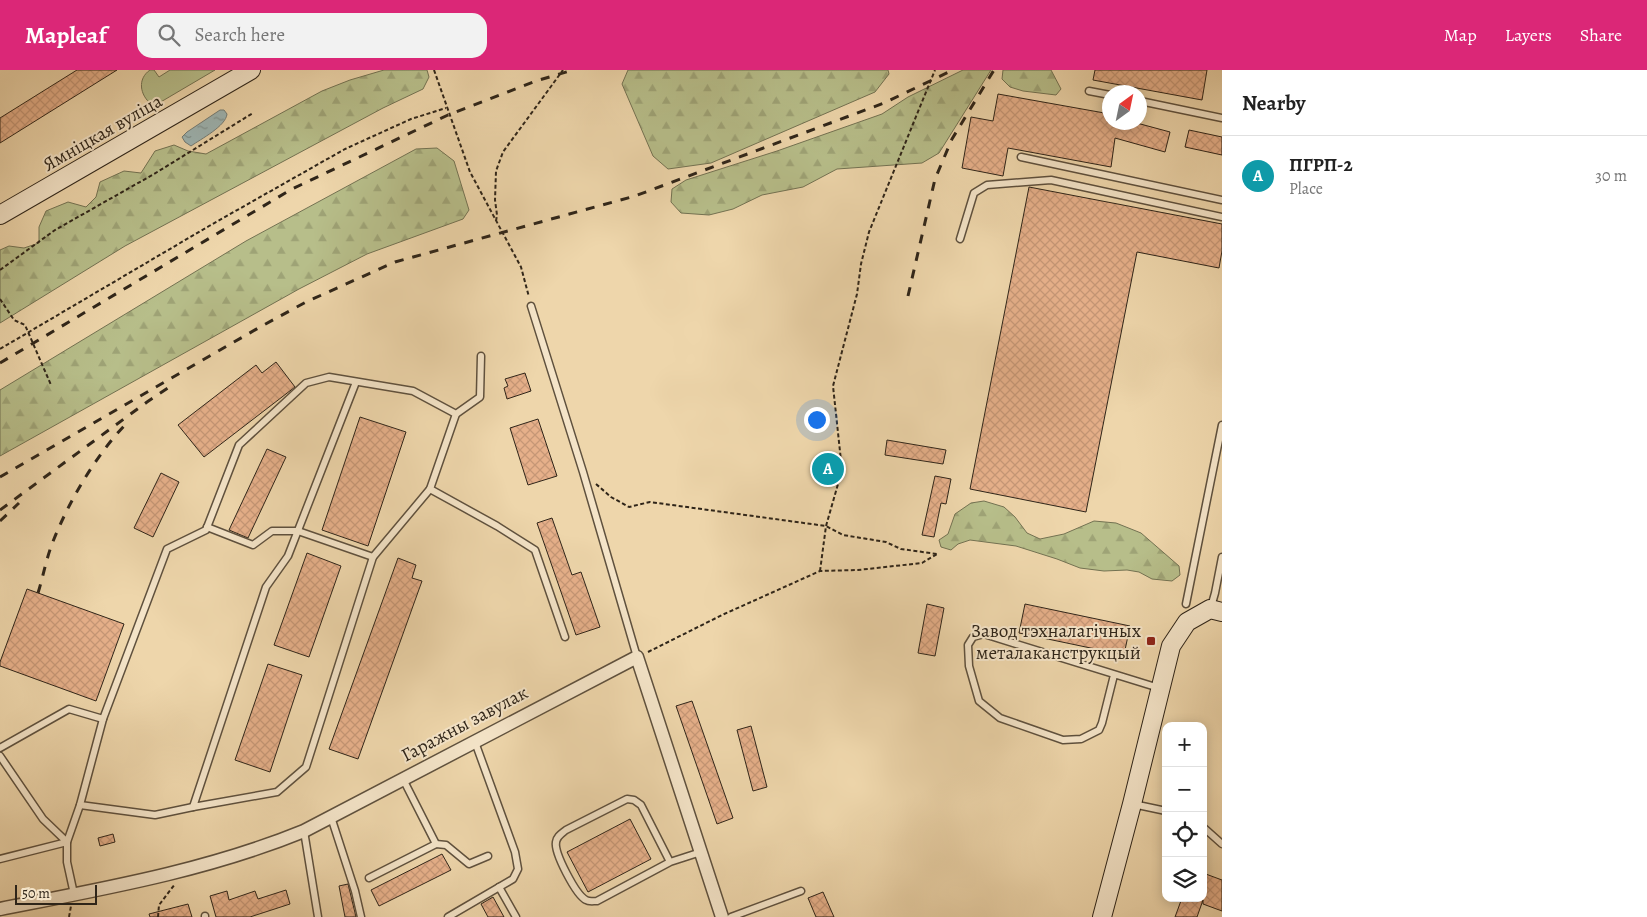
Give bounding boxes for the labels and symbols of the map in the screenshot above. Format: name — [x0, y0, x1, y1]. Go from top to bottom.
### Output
north arrow — [1102, 85, 1147, 130]
street label: Ямніцкая вуліца — [38, 88, 167, 178]
your location — [804, 407, 830, 433]
pin: A — [812, 450, 844, 488]
place label: Завод тэхналагічных металаканструкцый — [971, 618, 1142, 666]
marker: Завод тэхналагічных металаканструкцый — [1145, 635, 1157, 647]
street label: Гаражны завулак — [396, 679, 533, 768]
scale bar — [15, 882, 98, 905]

